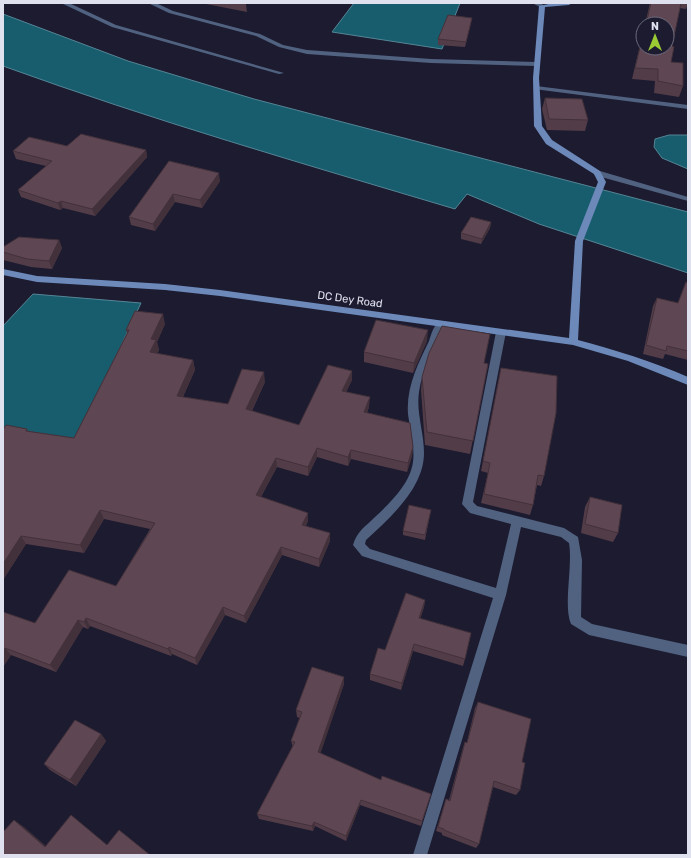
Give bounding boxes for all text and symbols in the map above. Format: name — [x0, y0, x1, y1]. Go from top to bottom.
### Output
north arrow — [635, 16, 675, 56]
text: N — [651, 20, 659, 33]
street label: DC Dey Road — [317, 288, 383, 311]

